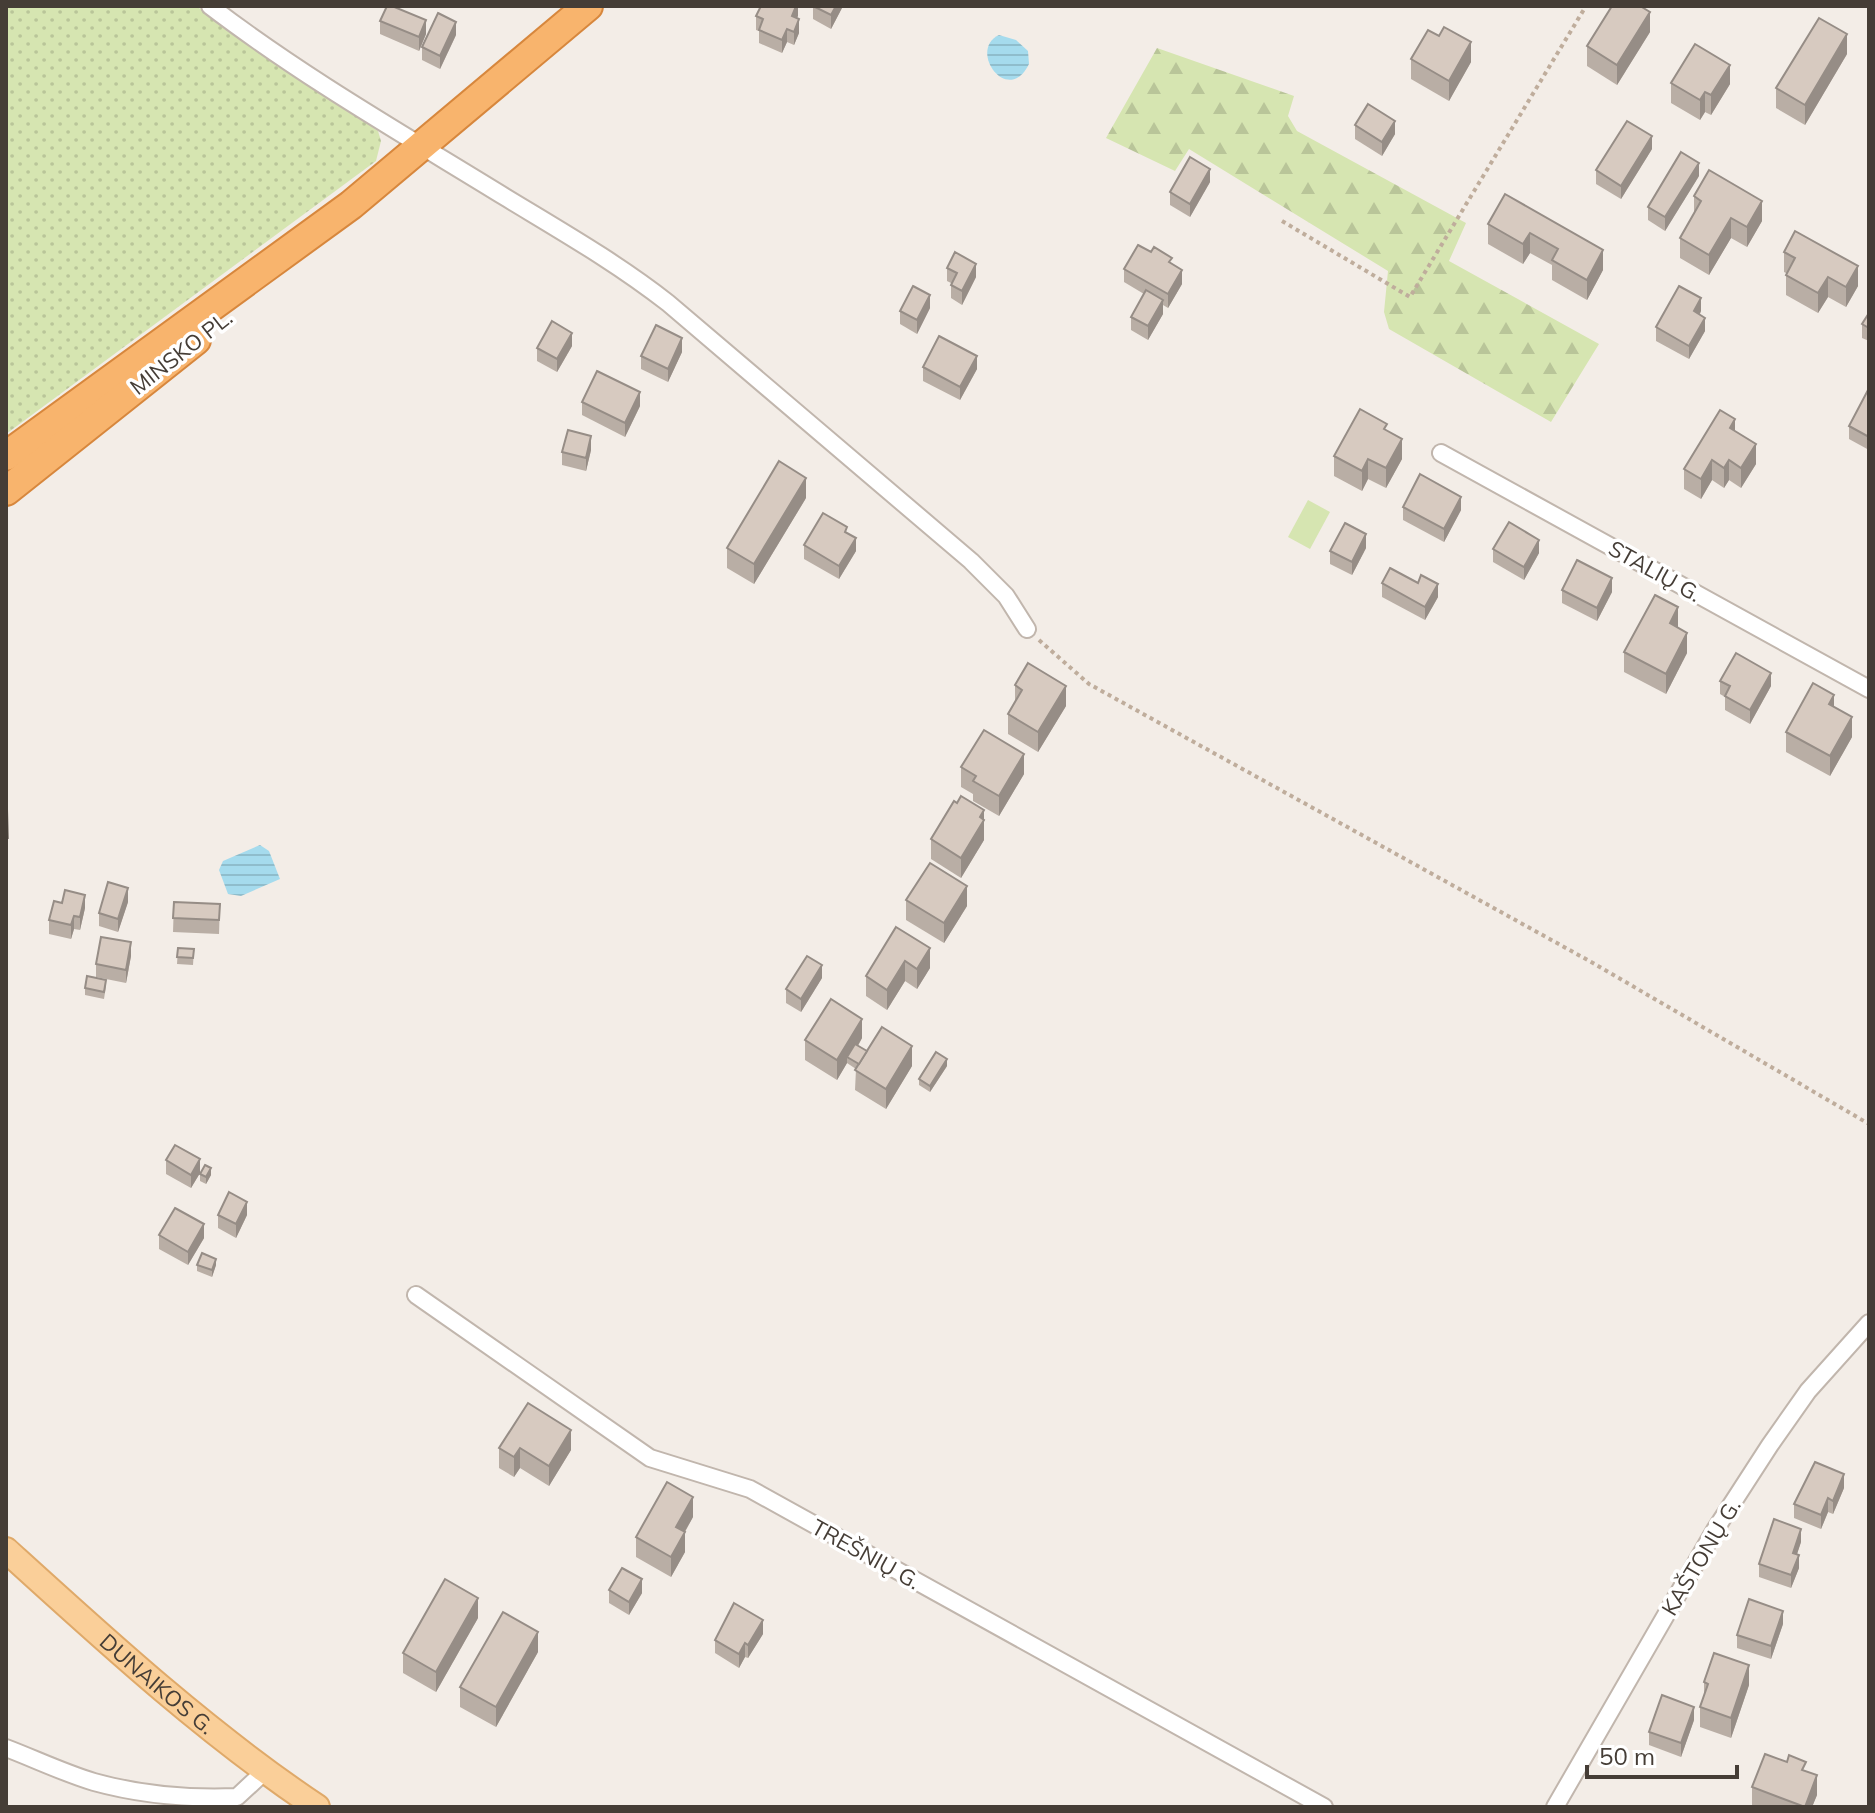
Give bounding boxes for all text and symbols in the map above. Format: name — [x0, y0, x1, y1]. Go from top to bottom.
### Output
street label: MINSKO PL. — [124, 303, 238, 401]
street label: STALIŲ G. — [1604, 534, 1706, 608]
street label: KAŠTONŲ G. — [1655, 1493, 1747, 1621]
street label: TREŠNIŲ G. — [807, 1513, 925, 1595]
street label: DUNAIKOS G. — [94, 1627, 220, 1740]
scale bar — [1587, 1729, 1737, 1779]
text: 50 m — [1599, 1741, 1655, 1771]

